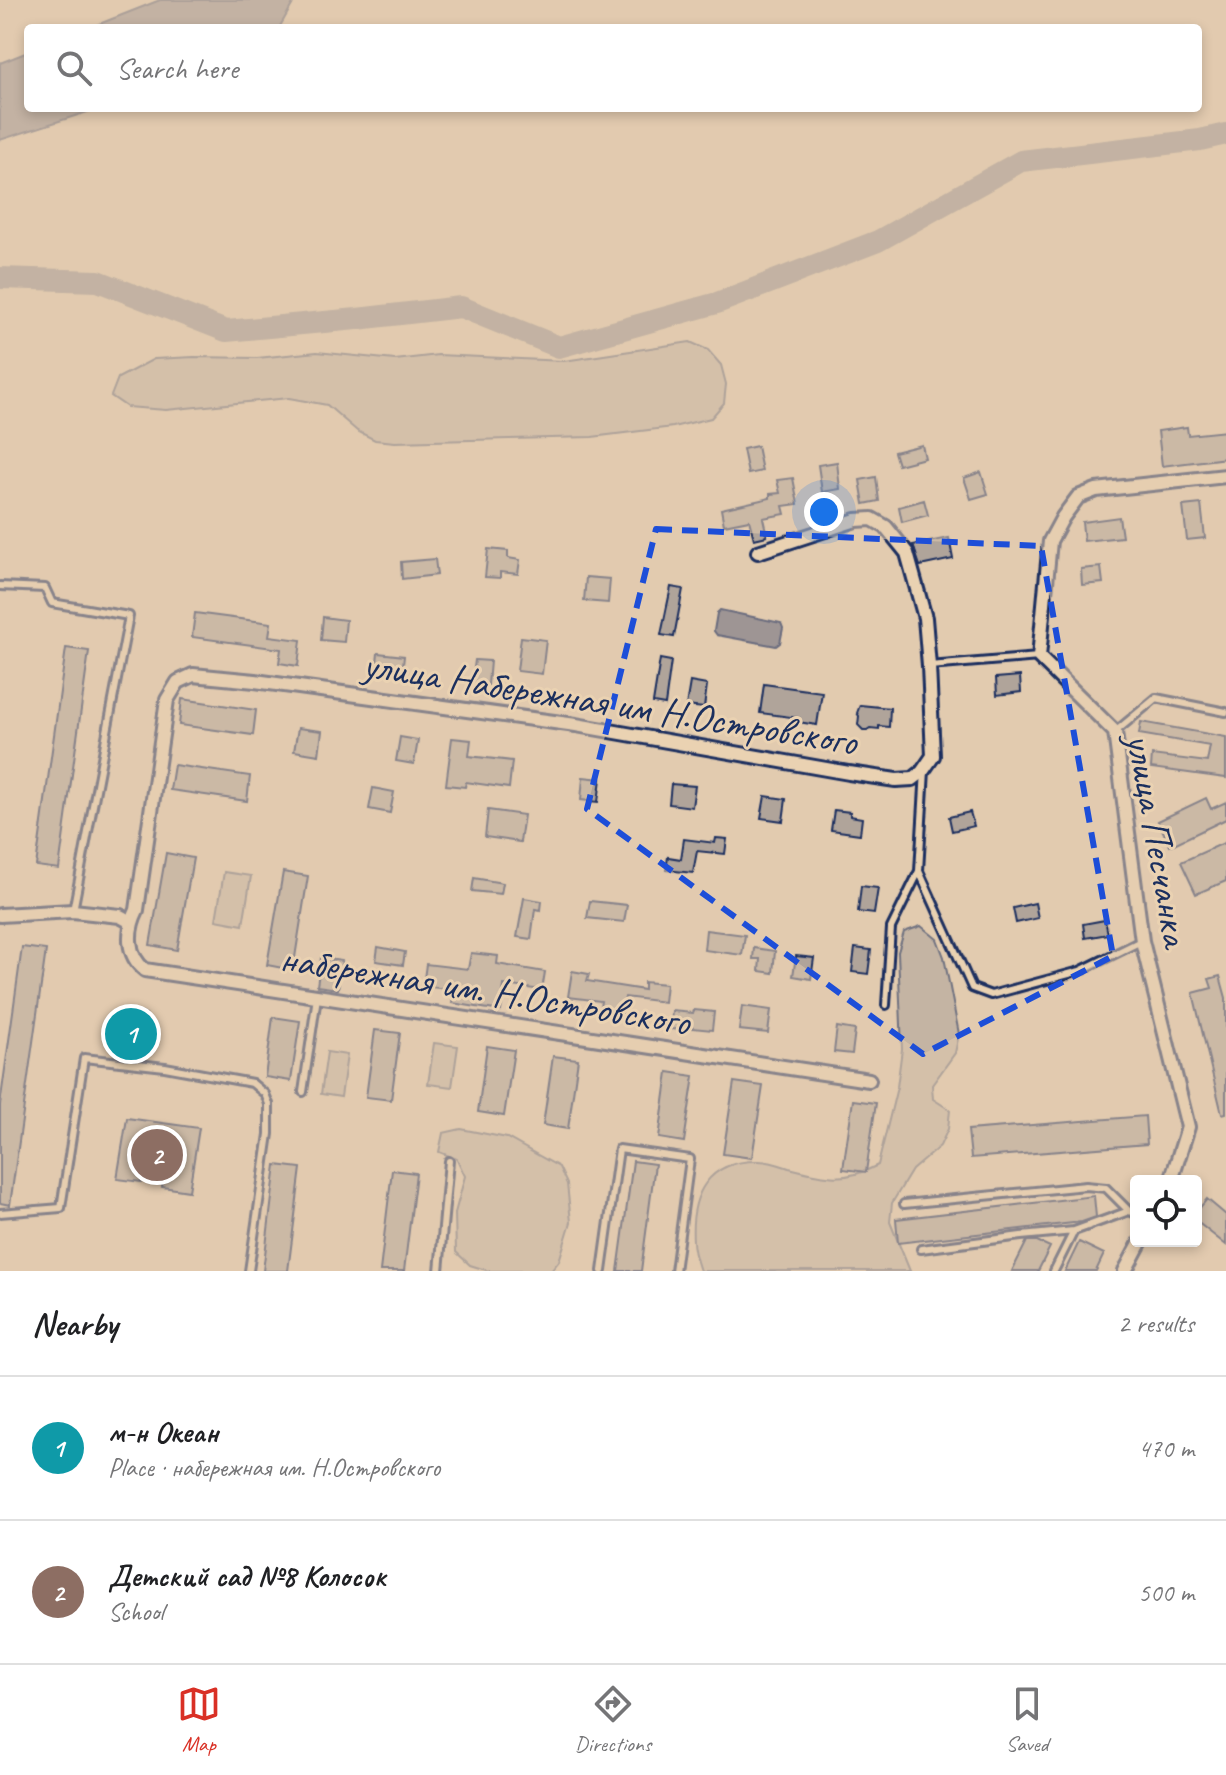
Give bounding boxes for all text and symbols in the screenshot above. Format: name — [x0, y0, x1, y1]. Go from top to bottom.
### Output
search box — [24, 24, 1202, 112]
icon: search — [52, 46, 96, 90]
text: Search here — [116, 49, 238, 87]
your location — [804, 492, 844, 532]
street label: улица Набережная им Н.Островского — [358, 639, 862, 767]
street label: улица Песчанка — [1114, 728, 1202, 954]
street label: набережная им. Н.Островского — [277, 933, 695, 1047]
pin: 1 — [105, 1004, 157, 1064]
pin: 2 — [131, 1125, 183, 1185]
map controls — [1130, 1175, 1202, 1247]
button: locate — [1130, 1175, 1202, 1247]
text: Nearby — [32, 1302, 118, 1345]
text: 2 results — [1118, 1307, 1194, 1340]
text: м-н Океан — [108, 1413, 219, 1451]
text: 1 — [52, 1432, 64, 1465]
text: 470 m — [1138, 1432, 1194, 1465]
text: Place · набережная им. Н.Островского — [108, 1451, 440, 1484]
text: Детский сад №8 Колосок — [108, 1557, 386, 1595]
text: 2 — [52, 1576, 64, 1609]
text: 500 m — [1138, 1576, 1194, 1609]
text: School — [108, 1595, 164, 1628]
tab: Map — [177, 1682, 221, 1758]
tab: Directions — [575, 1682, 651, 1758]
tab: Saved — [1005, 1682, 1049, 1758]

